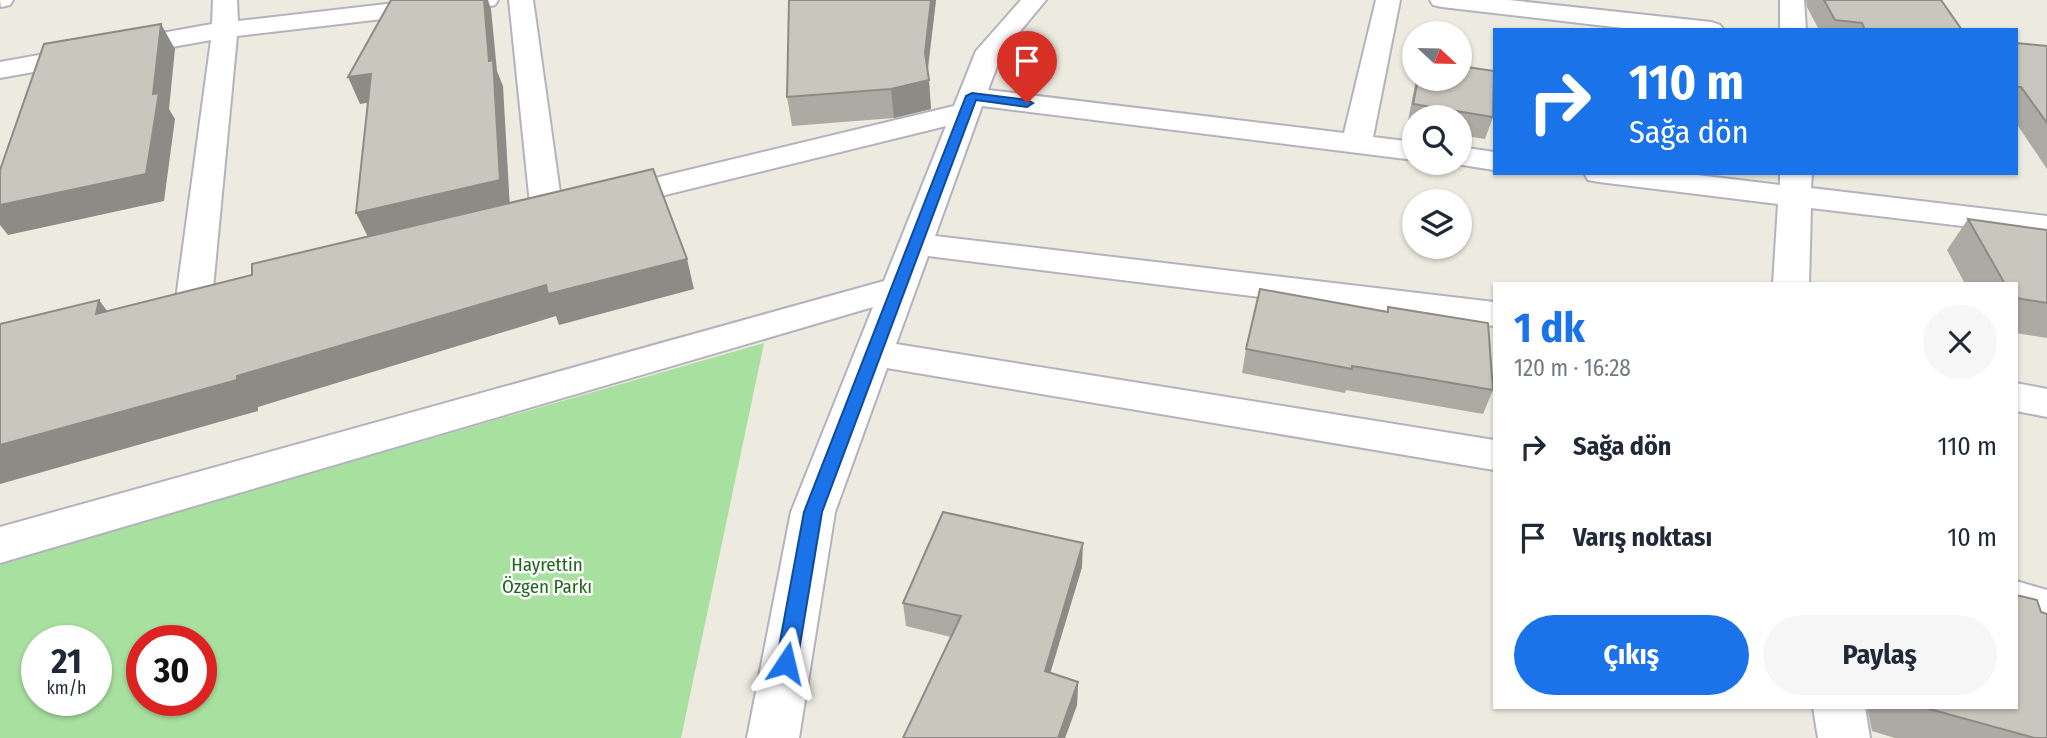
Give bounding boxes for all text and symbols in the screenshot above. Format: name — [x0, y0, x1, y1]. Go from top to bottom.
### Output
north arrow — [1402, 21, 1472, 91]
map controls — [1402, 21, 1472, 259]
pin — [997, 31, 1057, 103]
icon: arrive — [1008, 42, 1046, 80]
text: 110 m — [1629, 53, 1744, 112]
icon: right — [1514, 56, 1605, 147]
button: search — [1402, 105, 1472, 175]
text: Sağa dön — [1629, 113, 1749, 151]
button: layers — [1402, 189, 1472, 259]
text: 1 dk — [1514, 303, 1585, 353]
button: close — [1923, 305, 1997, 379]
text: 120 m · 16:28 — [1514, 354, 1631, 382]
icon: right — [1514, 428, 1552, 466]
text: Sağa dön — [1573, 431, 1672, 462]
text: 110 m — [1937, 431, 1997, 462]
icon: arrive — [1514, 519, 1552, 557]
text: Varış noktası — [1573, 522, 1712, 553]
text: 10 m — [1947, 522, 1997, 553]
park label: Hayrettin Özgen Parkı — [502, 553, 592, 598]
button: Çıkış — [1514, 615, 1749, 695]
button: Paylaş — [1763, 615, 1997, 695]
speed limit sign: 30 — [126, 625, 217, 716]
position arrow — [749, 626, 823, 700]
text: 21 — [51, 640, 82, 682]
text: km/h — [46, 677, 87, 699]

